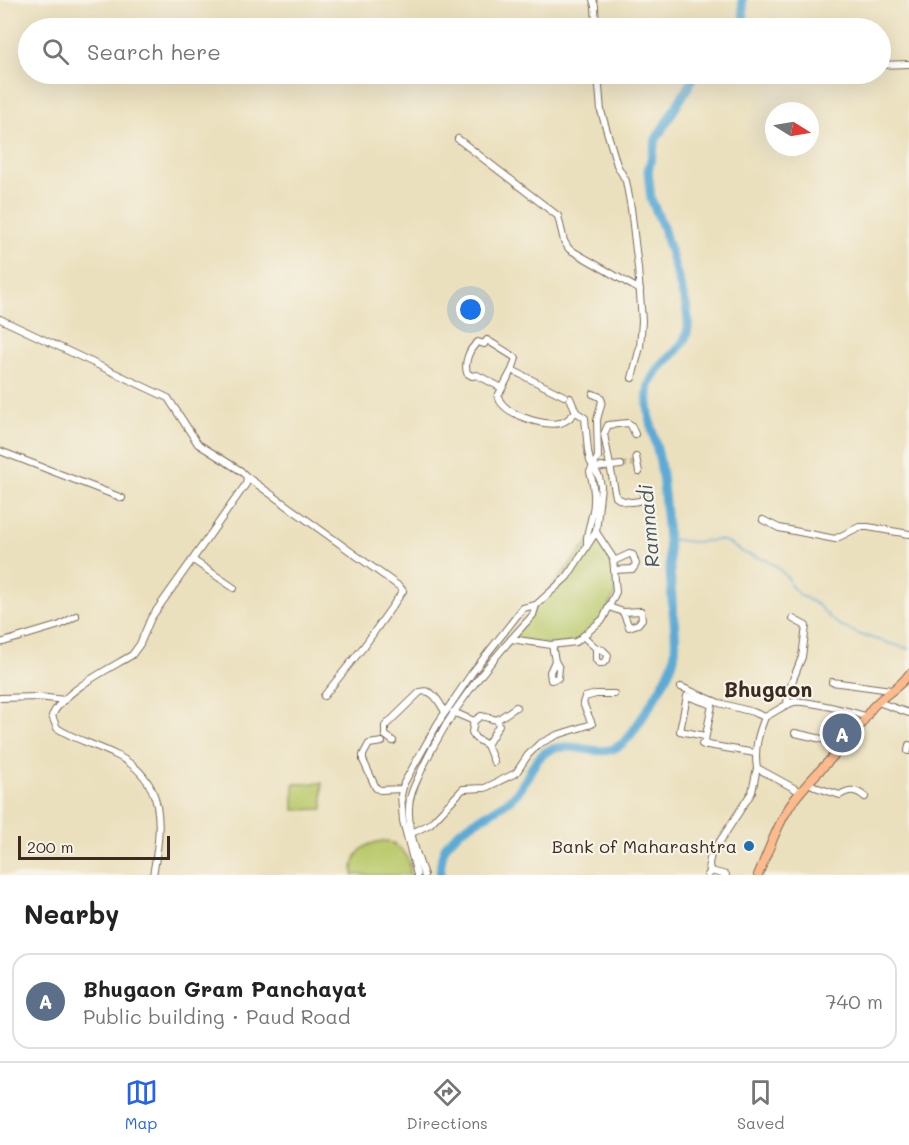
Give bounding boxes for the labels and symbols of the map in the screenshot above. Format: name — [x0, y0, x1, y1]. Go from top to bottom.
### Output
north arrow — [765, 102, 819, 156]
your location — [456, 295, 485, 324]
water label: Ramnadi — [631, 482, 665, 569]
district label: Bhugaon — [724, 675, 812, 702]
pin: A — [822, 710, 862, 756]
scale bar — [18, 833, 170, 860]
place label: Bank of Maharashtra — [552, 834, 737, 858]
marker: Bank of Maharashtra — [742, 839, 756, 853]

